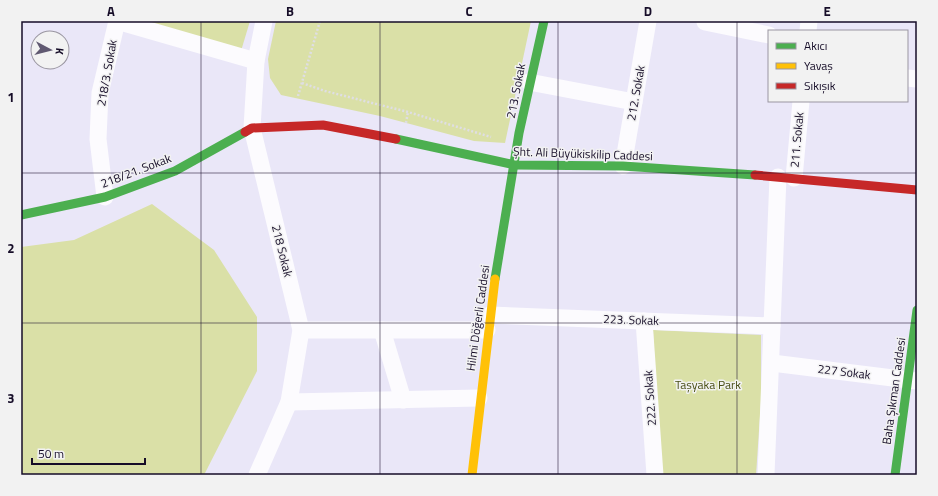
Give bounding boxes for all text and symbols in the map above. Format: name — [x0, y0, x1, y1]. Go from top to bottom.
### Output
text: A — [107, 1, 115, 21]
text: B — [286, 1, 294, 21]
text: C — [465, 1, 473, 21]
text: D — [644, 1, 652, 21]
text: E — [823, 1, 831, 21]
north arrow — [30, 30, 70, 70]
legend — [768, 30, 908, 102]
text: Akıcı — [804, 36, 827, 55]
street label: 218/3. Sokak — [91, 38, 122, 108]
text: K — [52, 47, 68, 56]
text: Yavaş — [804, 56, 833, 75]
street label: 213. Sokak — [501, 62, 530, 120]
street label: 212. Sokak — [621, 64, 650, 122]
text: Sıkışık — [804, 76, 836, 95]
text: 1 — [7, 87, 15, 107]
street label: 211. Sokak — [785, 111, 808, 169]
street label: Şht. Ali Büyükiskilip Caddesi — [513, 142, 653, 165]
street label: 218/21. Sokak — [98, 148, 174, 193]
street label: 218 Sokak — [267, 223, 298, 279]
text: 2 — [7, 238, 15, 258]
street label: Hilmi Döğerli Caddesi — [461, 264, 494, 372]
street label: 223. Sokak — [603, 309, 659, 330]
street label: Baha Şıkman Caddesi — [877, 336, 910, 446]
street label: 227 Sokak — [817, 359, 872, 384]
street label: 222. Sokak — [638, 369, 661, 426]
park label: Taşyaka Park — [675, 375, 741, 394]
text: 3 — [7, 388, 15, 408]
scale bar — [32, 440, 145, 466]
text: 50 m — [38, 444, 64, 463]

